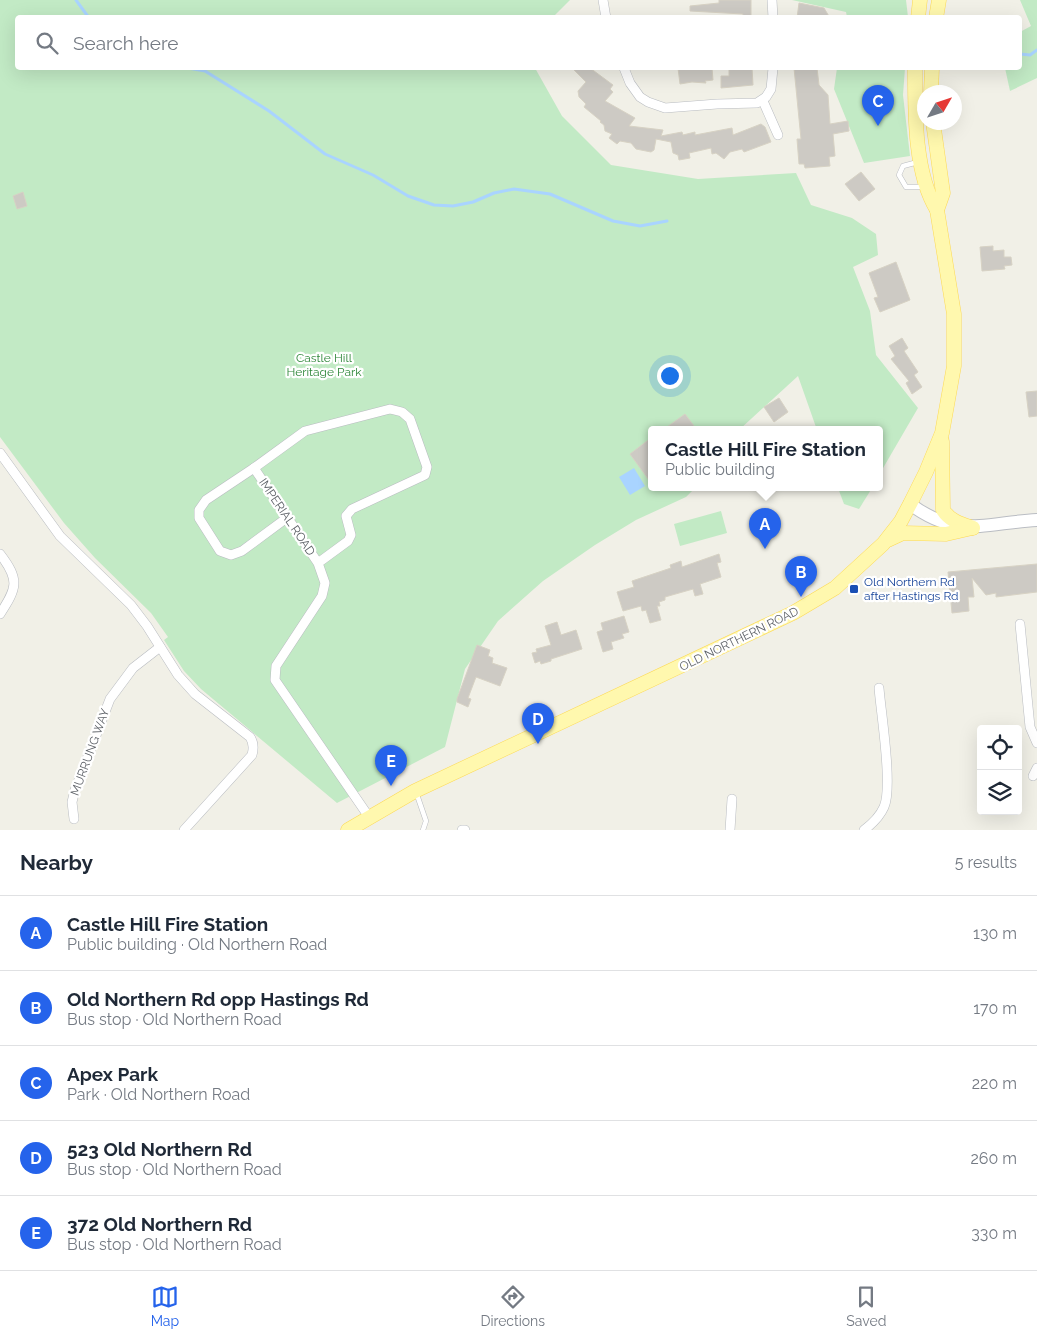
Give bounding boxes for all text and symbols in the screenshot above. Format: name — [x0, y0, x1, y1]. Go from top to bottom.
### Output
search box — [15, 15, 1022, 70]
icon: search — [33, 29, 61, 57]
text: Search here — [73, 32, 179, 54]
pin: C — [862, 85, 894, 126]
north arrow — [917, 85, 962, 130]
park label: Castle Hill Heritage Park — [286, 351, 362, 379]
your location — [657, 363, 683, 389]
popup — [648, 426, 883, 491]
text: Castle Hill Fire Station — [665, 438, 866, 460]
text: Public building — [665, 460, 775, 479]
street label: IMPERIAL ROAD — [256, 476, 318, 559]
pin: A — [749, 508, 781, 549]
pin: B — [785, 556, 817, 597]
place label: Old Northern Rd after Hastings Rd — [864, 575, 959, 603]
marker: Old Northern Rd after Hastings Rd — [848, 583, 860, 595]
street label: OLD NORTHERN ROAD — [677, 604, 801, 674]
pin: D — [522, 703, 554, 744]
street label: MURRUNG WAY — [68, 706, 112, 797]
map controls — [977, 725, 1022, 815]
button: locate — [977, 725, 1022, 770]
pin: E — [375, 745, 407, 786]
button: layers — [977, 770, 1022, 815]
text: Nearby — [20, 850, 93, 875]
text: 5 results — [955, 853, 1017, 872]
text: Castle Hill Fire Station — [67, 913, 268, 935]
text: A — [31, 924, 41, 943]
text: 130 m — [973, 924, 1017, 943]
text: Public building · Old Northern Road — [67, 935, 327, 954]
text: Old Northern Rd opp Hastings Rd — [67, 988, 369, 1010]
text: B — [31, 999, 41, 1018]
text: 170 m — [973, 999, 1017, 1018]
text: Bus stop · Old Northern Road — [67, 1010, 282, 1029]
text: Apex Park — [67, 1063, 158, 1085]
text: C — [31, 1074, 41, 1093]
text: 220 m — [972, 1074, 1017, 1093]
text: Park · Old Northern Road — [67, 1085, 250, 1104]
text: 523 Old Northern Rd — [67, 1138, 252, 1160]
text: D — [30, 1149, 42, 1168]
text: 260 m — [970, 1149, 1017, 1168]
text: Bus stop · Old Northern Road — [67, 1160, 282, 1179]
text: 372 Old Northern Rd — [67, 1213, 252, 1235]
text: E — [31, 1224, 41, 1243]
text: 330 m — [971, 1224, 1017, 1243]
text: Bus stop · Old Northern Road — [67, 1235, 282, 1254]
tab: Map — [151, 1283, 179, 1329]
tab: Directions — [480, 1283, 545, 1329]
tab: Saved — [846, 1283, 886, 1329]

